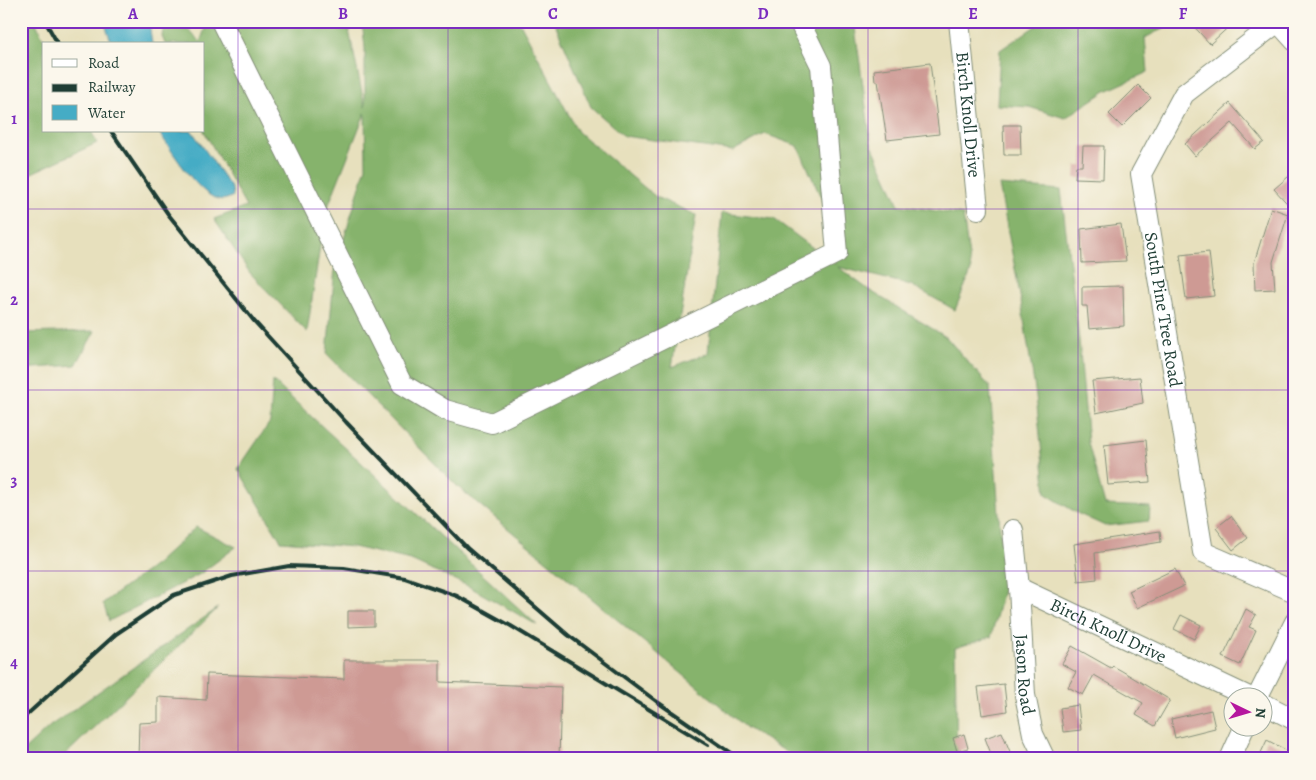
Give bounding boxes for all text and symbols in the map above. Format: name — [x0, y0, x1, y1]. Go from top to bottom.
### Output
text: A — [127, 3, 139, 25]
text: B — [338, 3, 348, 25]
text: C — [548, 3, 558, 25]
text: D — [757, 3, 769, 25]
text: E — [968, 3, 978, 25]
text: F — [1179, 3, 1188, 25]
legend — [42, 42, 205, 132]
street label: Birch Knoll Drive — [950, 51, 987, 179]
text: Road — [88, 53, 120, 73]
text: Railway — [88, 77, 136, 97]
text: Water — [87, 103, 125, 123]
text: 1 — [11, 108, 17, 130]
street label: South Pine Tree Road — [1139, 230, 1188, 389]
text: 2 — [10, 289, 18, 311]
text: 3 — [11, 470, 18, 492]
street label: Birch Knoll Drive — [1046, 593, 1171, 668]
street label: Jason Road — [1010, 633, 1041, 717]
text: 4 — [10, 652, 18, 674]
north arrow — [1224, 688, 1274, 738]
text: N — [1251, 707, 1270, 719]

